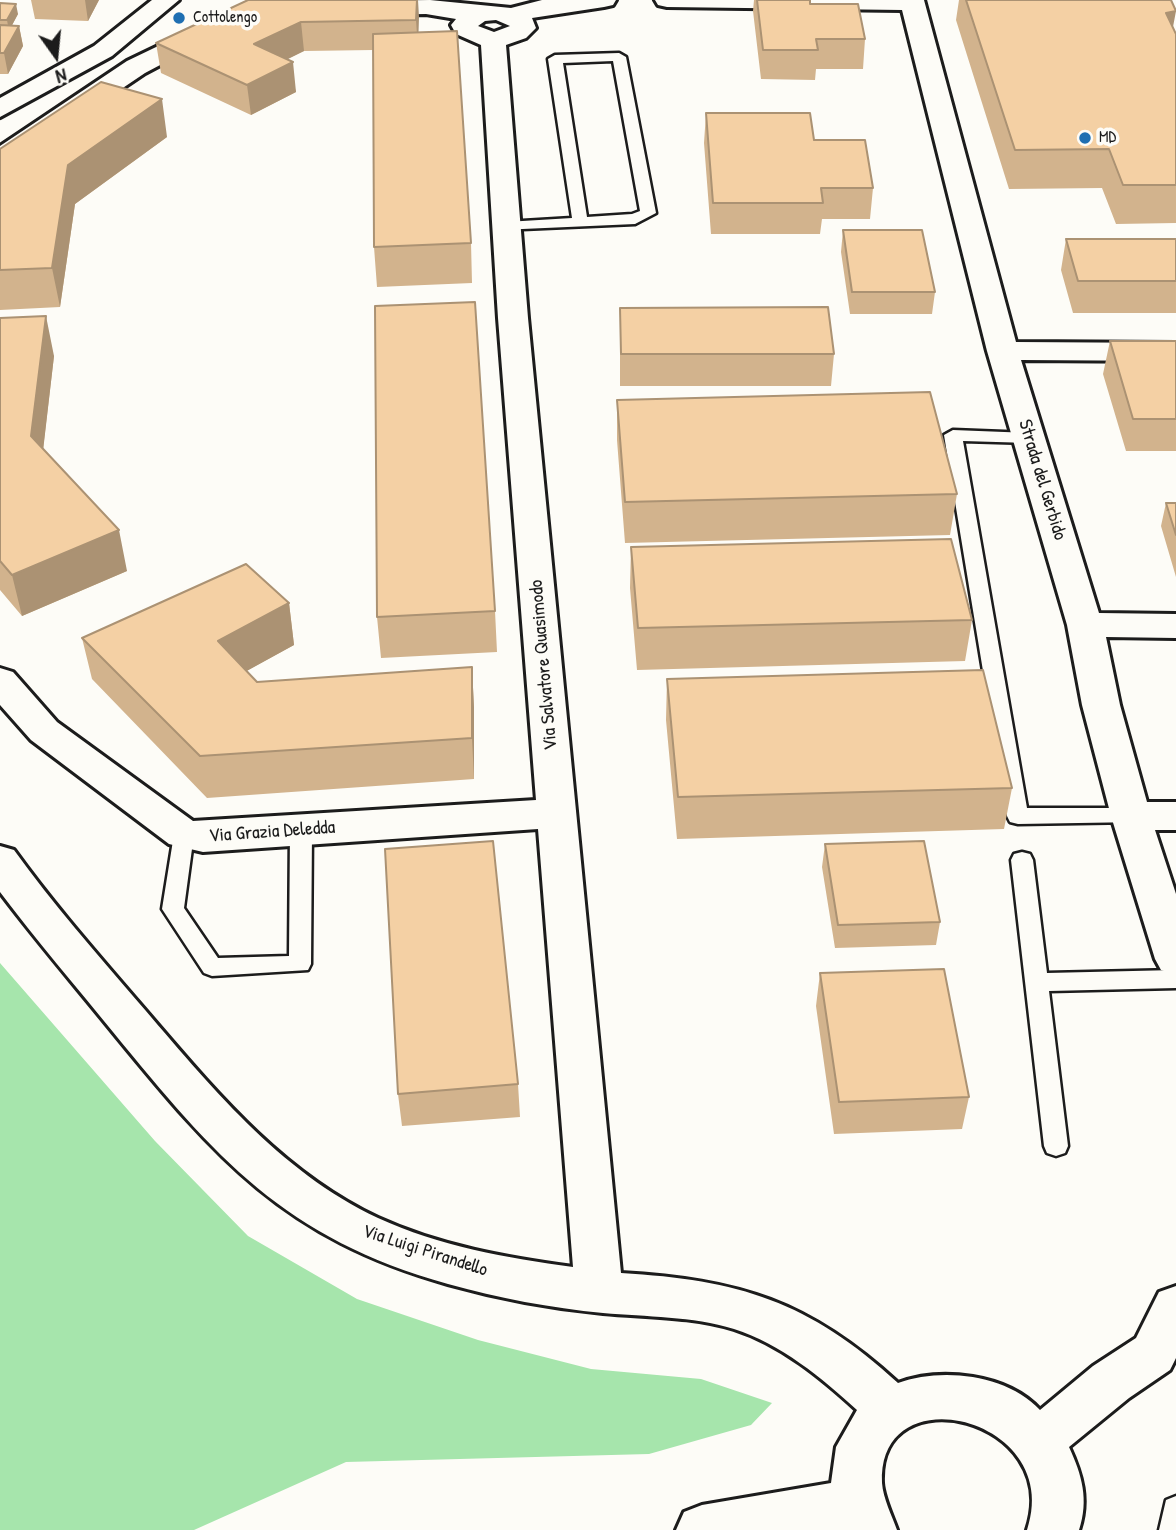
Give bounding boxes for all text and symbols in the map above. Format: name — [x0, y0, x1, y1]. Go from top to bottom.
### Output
place label: Cottolengo — [193, 8, 257, 28]
marker: Cottolengo — [171, 10, 187, 26]
north arrow — [21, 21, 91, 91]
text: N — [53, 62, 70, 90]
place label: MD — [1099, 128, 1116, 148]
marker: MD — [1077, 130, 1093, 146]
street label: Strada del Gerbido — [1013, 417, 1071, 543]
street label: Via Salvatore Quasimodo — [525, 579, 563, 751]
street label: Via Grazia Deledda — [208, 816, 336, 848]
street label: Via Luigi Pirandello — [360, 1220, 490, 1282]

